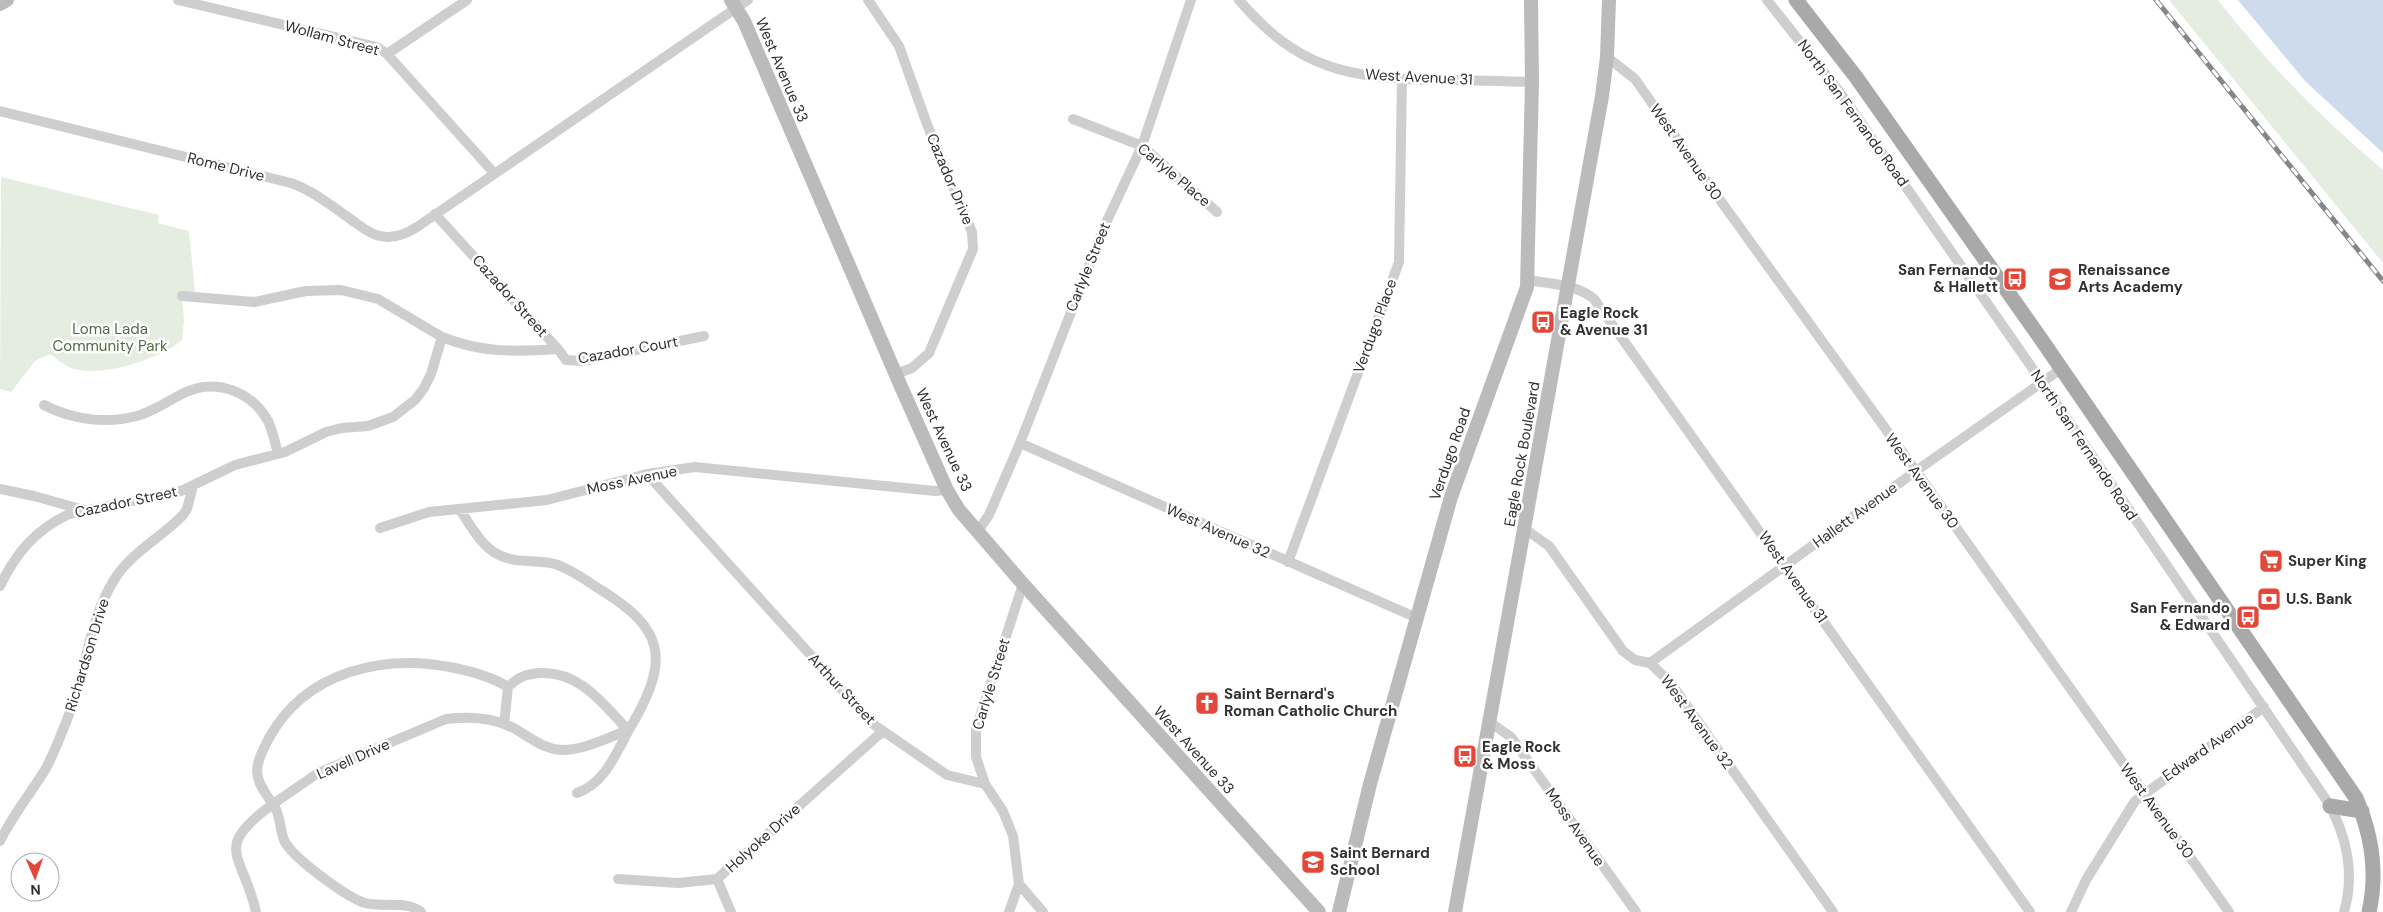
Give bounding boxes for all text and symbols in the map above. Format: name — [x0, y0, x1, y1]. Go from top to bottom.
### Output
street label: West Avenue 33 — [751, 15, 813, 125]
street label: Wollam Street — [282, 16, 382, 60]
street label: North San Fernando Road — [1793, 35, 1913, 191]
street label: West Avenue 31 — [1365, 64, 1473, 90]
street label: West Avenue 30 — [1645, 100, 1727, 204]
street label: Cazador Drive — [922, 130, 978, 228]
street label: Carlyle Place — [1133, 139, 1215, 211]
street label: Rome Drive — [185, 148, 267, 186]
street label: Carlyle Street — [1061, 219, 1115, 315]
street label: Cazador Street — [468, 251, 552, 342]
place label: San Fernando & Hallett — [1898, 260, 1998, 297]
place label: Renaissance Arts Academy — [2078, 260, 2183, 297]
bus stop icon: San Fernando & Hallett — [2002, 266, 2028, 292]
school or university icon: Renaissance Arts Academy — [2047, 266, 2073, 292]
street label: Verdugo Place — [1349, 276, 1401, 376]
place label: Eagle Rock & Avenue 31 — [1560, 303, 1648, 340]
bus stop icon: Eagle Rock & Avenue 31 — [1530, 309, 1556, 335]
park label: Loma Lada Community Park — [52, 319, 168, 356]
street label: Cazador Court — [576, 331, 680, 369]
street label: North San Fernando Road — [2026, 366, 2142, 524]
street label: Eagle Rock Boulevard — [1499, 380, 1545, 528]
street label: West Avenue 33 — [911, 385, 977, 495]
street label: Verdugo Road — [1425, 405, 1475, 503]
street label: West Avenue 30 — [1881, 429, 1963, 533]
street label: Moss Avenue — [585, 461, 679, 499]
street label: Hallett Avenue — [1809, 478, 1901, 552]
street label: Cazador Street — [73, 481, 179, 523]
street label: West Avenue 32 — [1163, 499, 1273, 563]
street label: West Avenue 31 — [1754, 527, 1832, 627]
supermarket icon: Super King — [2258, 548, 2284, 574]
place label: Super King — [2288, 551, 2367, 571]
bank icon: U.S. Bank — [2256, 586, 2282, 612]
place label: U.S. Bank — [2286, 589, 2353, 609]
street label: Richardson Drive — [60, 596, 114, 714]
place label: San Fernando & Edward — [2130, 598, 2230, 635]
bus stop icon: San Fernando & Edward — [2235, 604, 2261, 630]
street label: Carlyle Street — [968, 636, 1014, 732]
street label: Arthur Street — [804, 649, 880, 729]
street label: West Avenue 32 — [1656, 671, 1738, 773]
place label: Saint Bernard's Roman Catholic Church — [1224, 684, 1397, 721]
church icon: Saint Bernard's Roman Catholic Church — [1194, 690, 1220, 716]
street label: West Avenue 33 — [1149, 702, 1239, 798]
street label: Edward Avenue — [2158, 708, 2258, 786]
street label: Lavell Drive — [313, 734, 393, 784]
place label: Eagle Rock & Moss — [1482, 737, 1561, 774]
bus stop icon: Eagle Rock & Moss — [1452, 743, 1478, 769]
street label: West Avenue 30 — [2116, 759, 2198, 863]
street label: Moss Avenue — [1541, 784, 1609, 870]
street label: Holyoke Drive — [721, 799, 805, 877]
place label: Saint Bernard School — [1330, 843, 1430, 880]
school or university icon: Saint Bernard School — [1300, 849, 1326, 875]
north arrow — [10, 852, 60, 902]
text: N — [30, 881, 41, 899]

